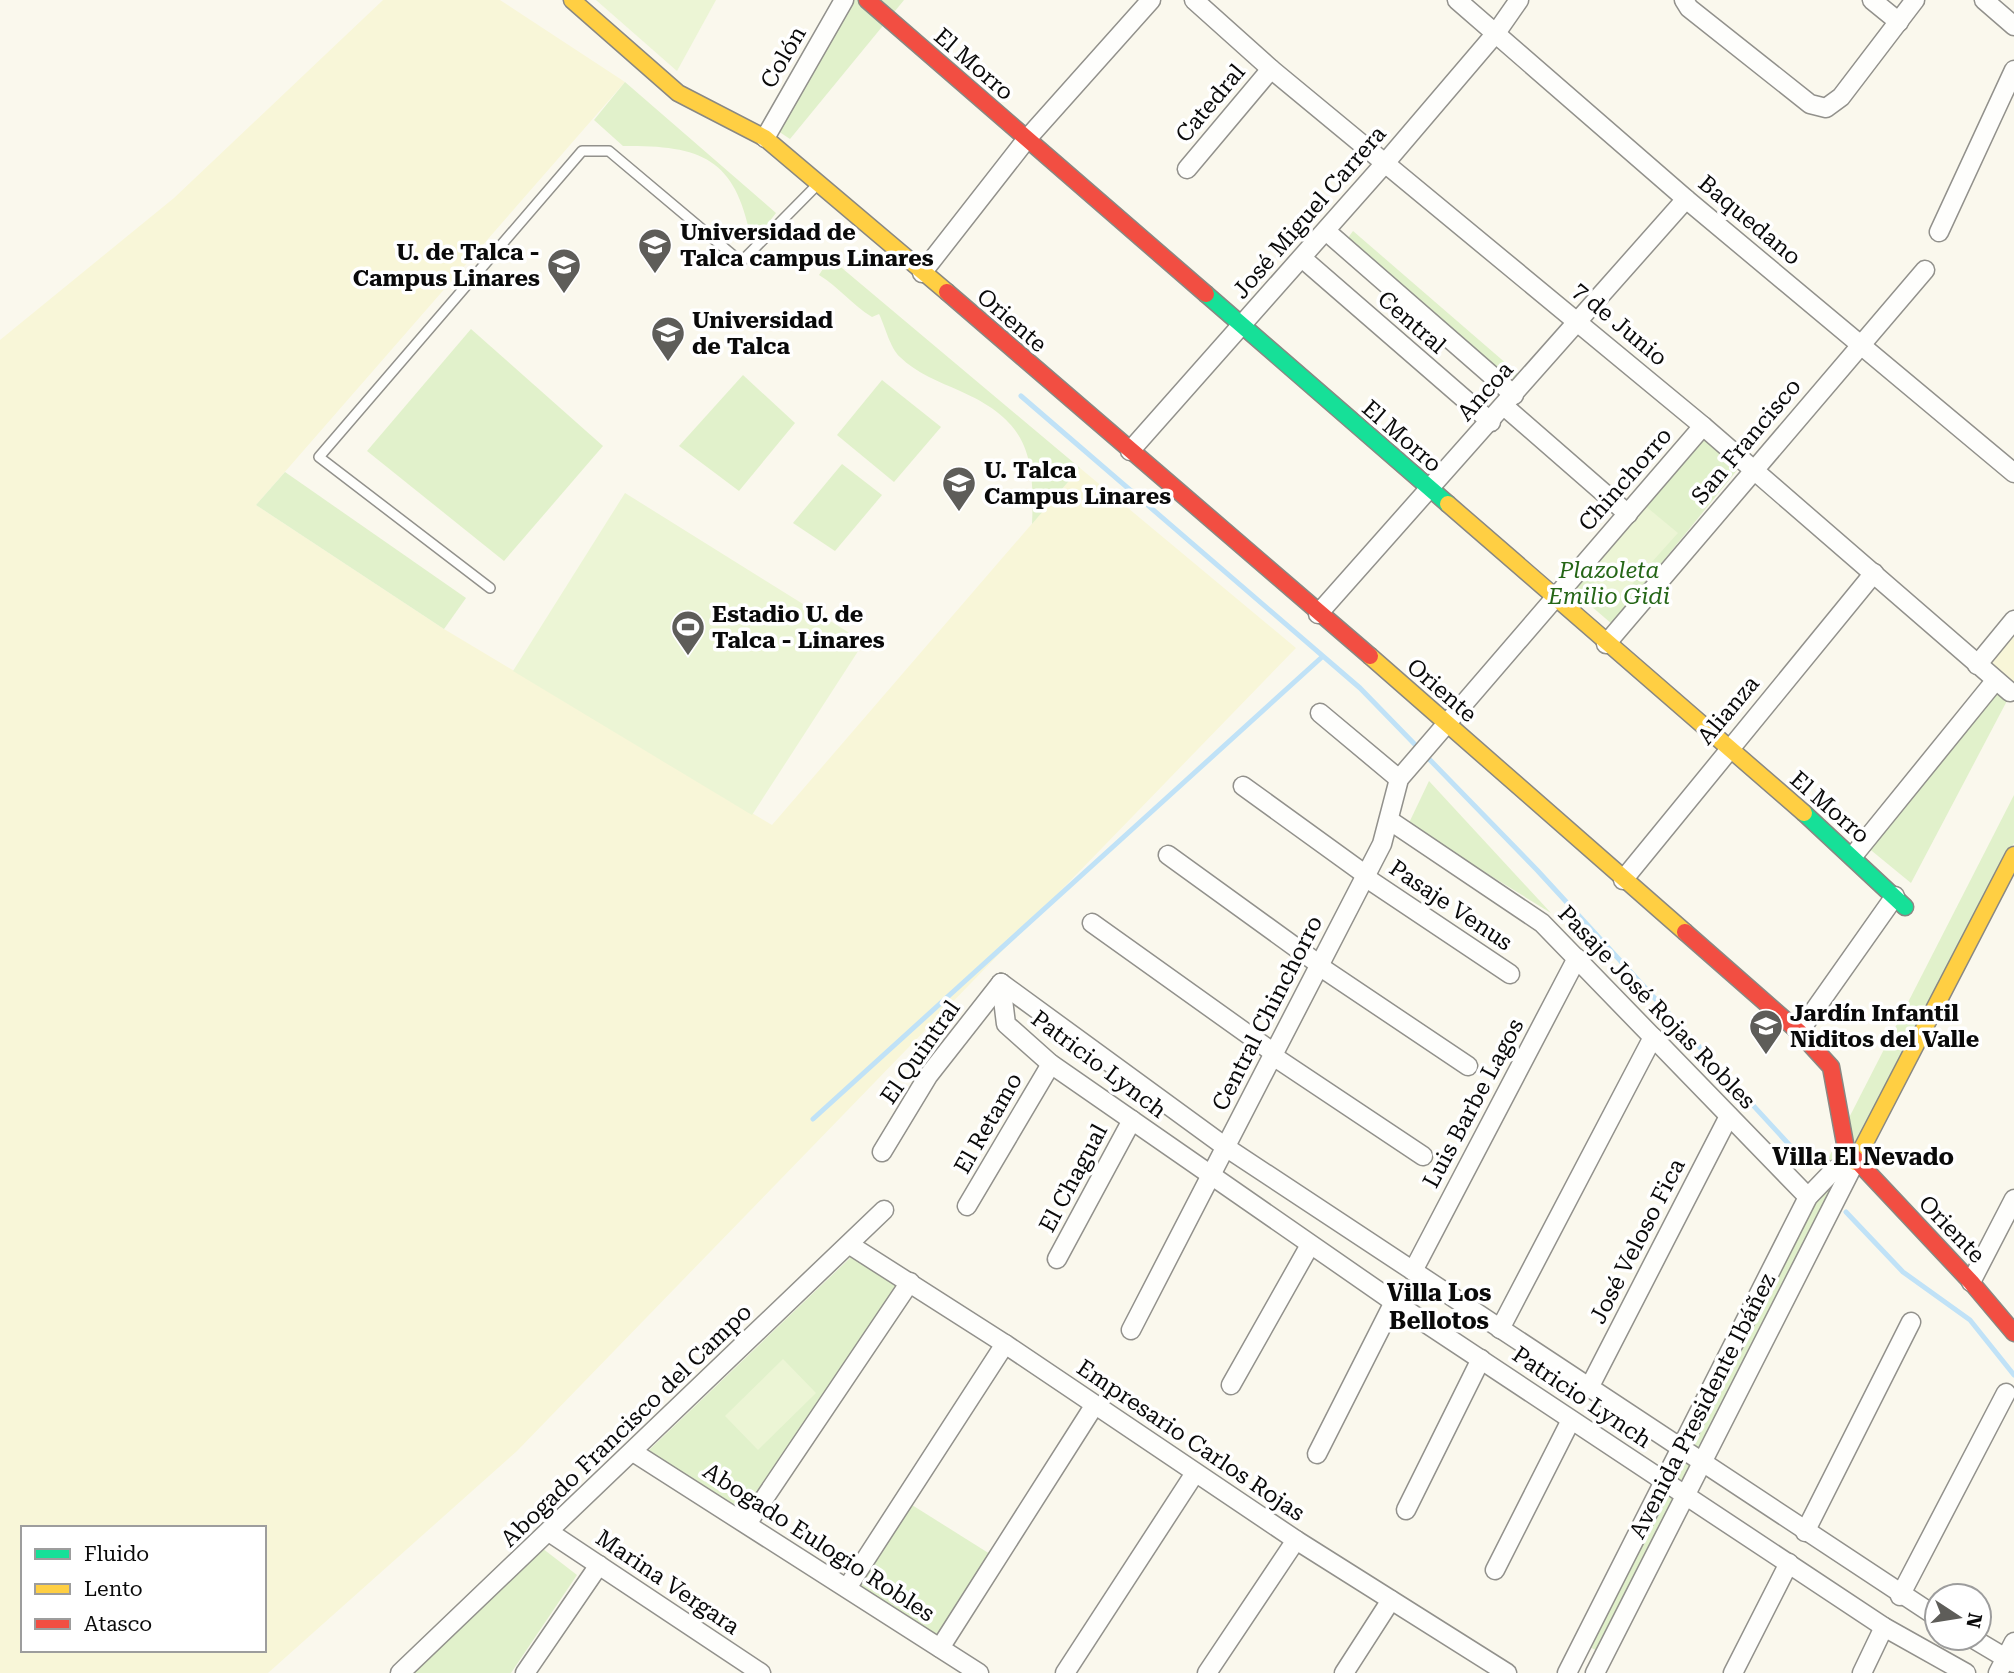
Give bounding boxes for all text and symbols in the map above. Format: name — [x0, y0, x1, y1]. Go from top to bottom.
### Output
street label: Colón — [755, 21, 812, 93]
street label: El Morro — [928, 23, 1019, 106]
street label: Catedral — [1170, 59, 1251, 148]
street label: José Miguel Carrera — [1227, 120, 1392, 304]
street label: Baquedano — [1693, 170, 1806, 271]
place label: Universidad de Talca campus Linares — [680, 219, 934, 272]
school or university icon: Universidad de Talca campus Linares — [636, 226, 674, 275]
place label: U. de Talca - Campus Linares — [353, 239, 540, 292]
school or university icon: U. de Talca - Campus Linares — [545, 246, 583, 295]
street label: 7 de Junio — [1567, 277, 1672, 372]
street label: Oriente — [971, 283, 1052, 358]
street label: Central — [1372, 285, 1451, 359]
place label: Universidad de Talca — [692, 307, 833, 360]
school or university icon: Universidad de Talca — [649, 314, 687, 363]
street label: Ancoa — [1452, 356, 1519, 426]
street label: San Francisco — [1686, 373, 1807, 510]
street label: El Morro — [1356, 395, 1447, 478]
street label: Chinchorro — [1573, 422, 1678, 537]
place label: U. Talca Campus Linares — [984, 457, 1171, 510]
school or university icon: U. Talca Campus Linares — [940, 464, 978, 513]
park label: Plazoleta Emilio Gidi — [1547, 557, 1670, 610]
place label: Estadio U. de Talca - Linares — [712, 601, 885, 654]
sports icon: Estadio U. de Talca - Linares — [669, 608, 707, 657]
street label: Oriente — [1401, 653, 1482, 728]
street label: Alianza — [1692, 670, 1765, 750]
street label: El Morro — [1784, 766, 1875, 849]
street label: Pasaje Venus — [1384, 854, 1517, 956]
street label: Pasaje José Rojas Robles — [1552, 900, 1761, 1115]
street label: Central Chinchorro — [1207, 911, 1328, 1115]
street label: El Quintral — [875, 995, 966, 1109]
place label: Jardín Infantil Niditos del Valle — [1790, 1000, 1979, 1053]
street label: Patricio Lynch — [1026, 1005, 1172, 1124]
school or university icon: Jardín Infantil Niditos del Valle — [1747, 1007, 1785, 1056]
street label: Luis Barbe Lagos — [1417, 1014, 1529, 1192]
street label: El Retamo — [949, 1068, 1028, 1178]
street label: El Chagual — [1034, 1120, 1113, 1237]
district label: Villa El Nevado — [1772, 1143, 1954, 1171]
street label: José Veloso Fica — [1584, 1154, 1691, 1328]
street label: Oriente — [1913, 1190, 1990, 1269]
street label: Avenida Presidente Ibáñez — [1624, 1269, 1781, 1543]
district label: Villa Los Bellotos — [1387, 1279, 1491, 1335]
street label: Abogado Francisco del Campo — [495, 1298, 757, 1552]
street label: Patricio Lynch — [1507, 1341, 1657, 1454]
street label: Empresario Carlos Rojas — [1072, 1354, 1310, 1527]
street label: Abogado Eulogio Robles — [698, 1457, 940, 1627]
street label: Marina Vergara — [591, 1524, 745, 1641]
legend — [21, 1526, 266, 1652]
text: Fluido — [84, 1542, 149, 1566]
text: Lento — [84, 1577, 143, 1601]
north arrow — [1923, 1582, 1993, 1652]
text: N — [1961, 1611, 1987, 1630]
text: Atasco — [84, 1612, 152, 1636]

